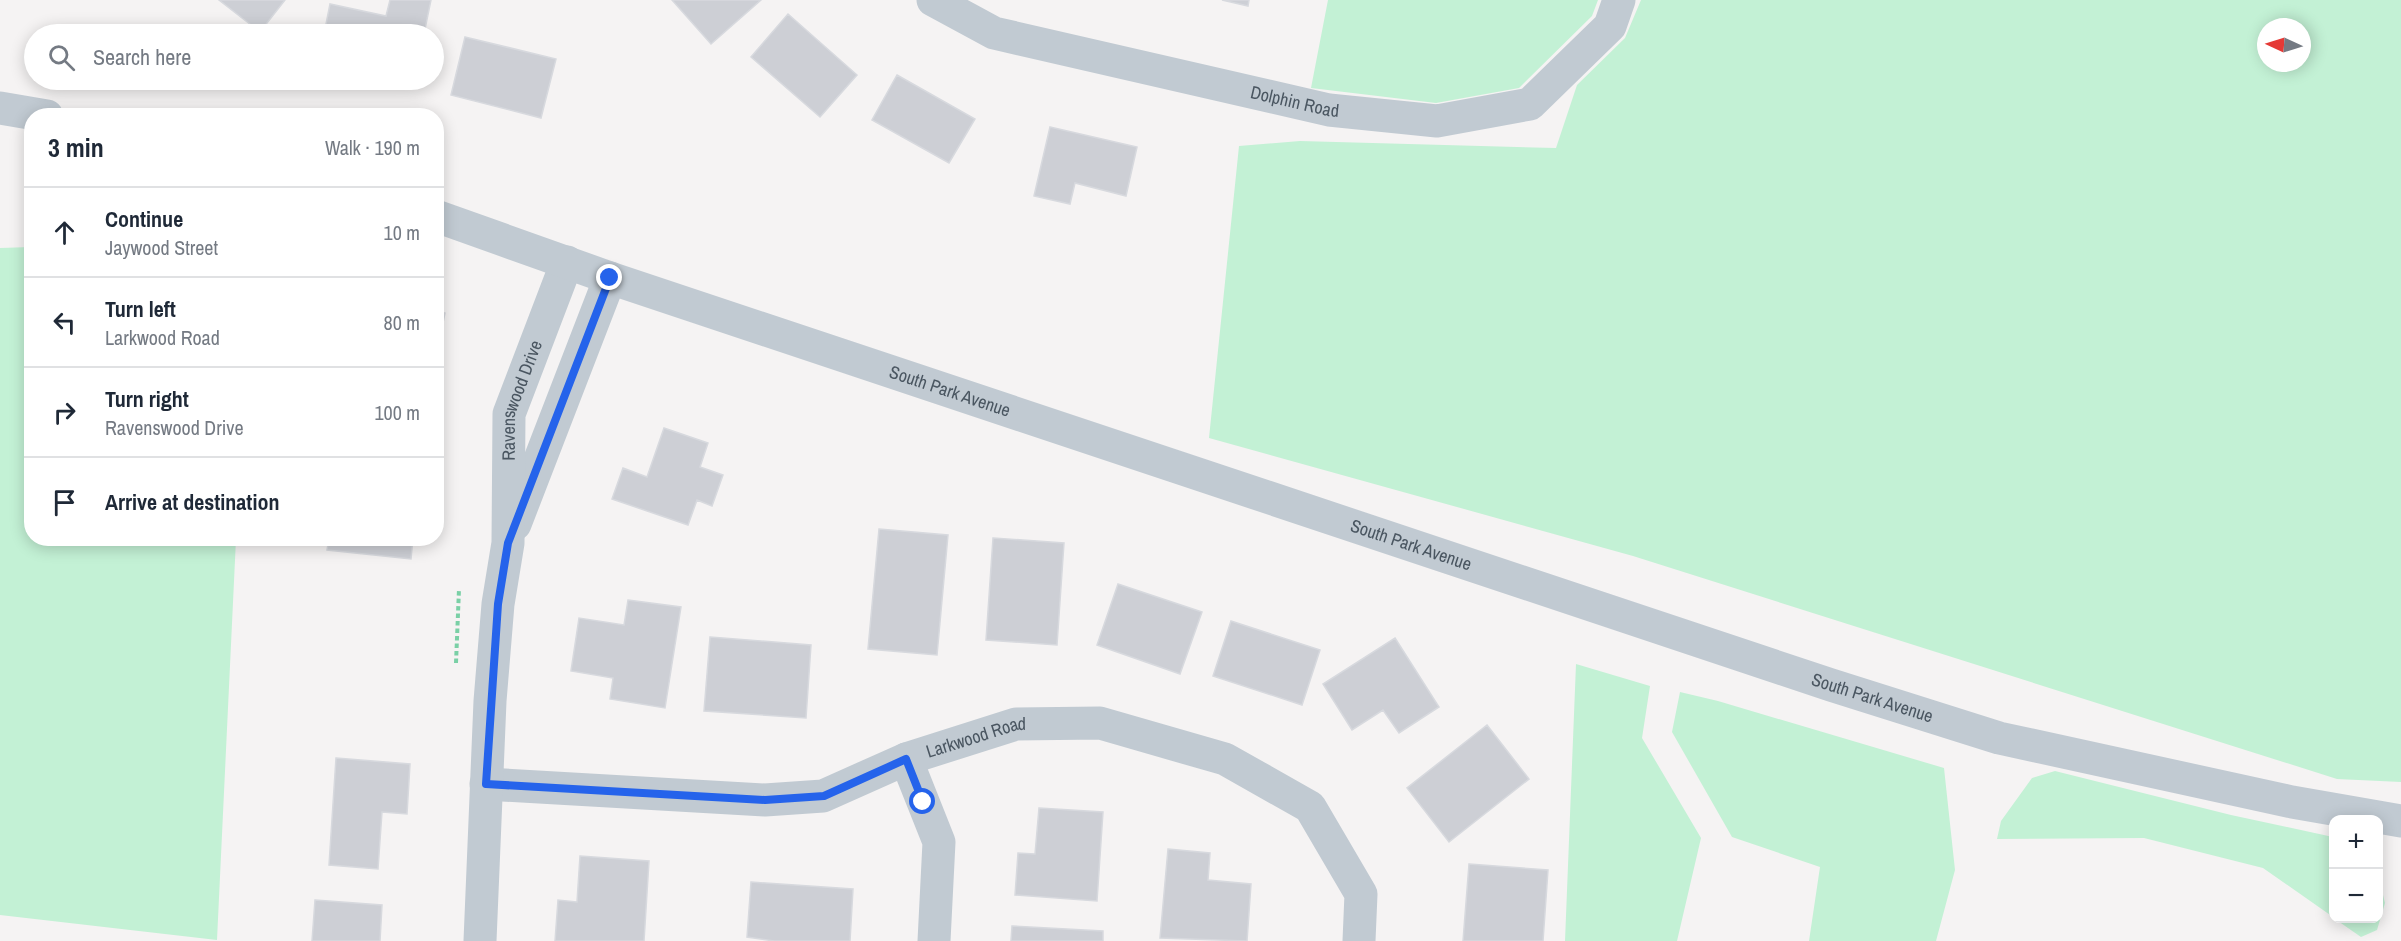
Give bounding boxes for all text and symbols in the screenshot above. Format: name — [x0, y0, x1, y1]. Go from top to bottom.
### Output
north arrow — [2257, 18, 2311, 72]
search box — [24, 24, 444, 90]
icon: search — [45, 41, 78, 74]
text: Search here — [93, 42, 191, 72]
street label: Dolphin Road — [1248, 79, 1340, 123]
text: 3 min — [48, 130, 104, 165]
text: Walk · 190 m — [325, 134, 420, 161]
text: Continue — [105, 204, 183, 234]
icon: ahead — [48, 216, 81, 249]
text: 10 m — [384, 219, 420, 246]
text: Jaywood Street — [105, 234, 218, 261]
route end — [596, 264, 622, 290]
text: Turn left — [105, 294, 176, 324]
icon: left — [48, 306, 81, 339]
text: 80 m — [384, 309, 420, 336]
text: Larkwood Road — [105, 324, 220, 351]
street label: Ravenswood Drive — [496, 336, 548, 461]
street label: South Park Avenue — [886, 359, 1014, 423]
text: Turn right — [105, 384, 189, 414]
icon: right — [48, 396, 81, 429]
text: 100 m — [374, 399, 420, 426]
text: Ravenswood Drive — [105, 414, 244, 441]
icon: arrive — [48, 486, 81, 519]
text: Arrive at destination — [105, 487, 279, 517]
street label: South Park Avenue — [1347, 513, 1475, 576]
street label: South Park Avenue — [1808, 666, 1936, 728]
street label: Larkwood Road — [923, 711, 1026, 764]
route start — [909, 788, 935, 814]
map controls — [2329, 815, 2383, 923]
button: + — [2329, 815, 2383, 869]
button: − — [2329, 869, 2383, 923]

